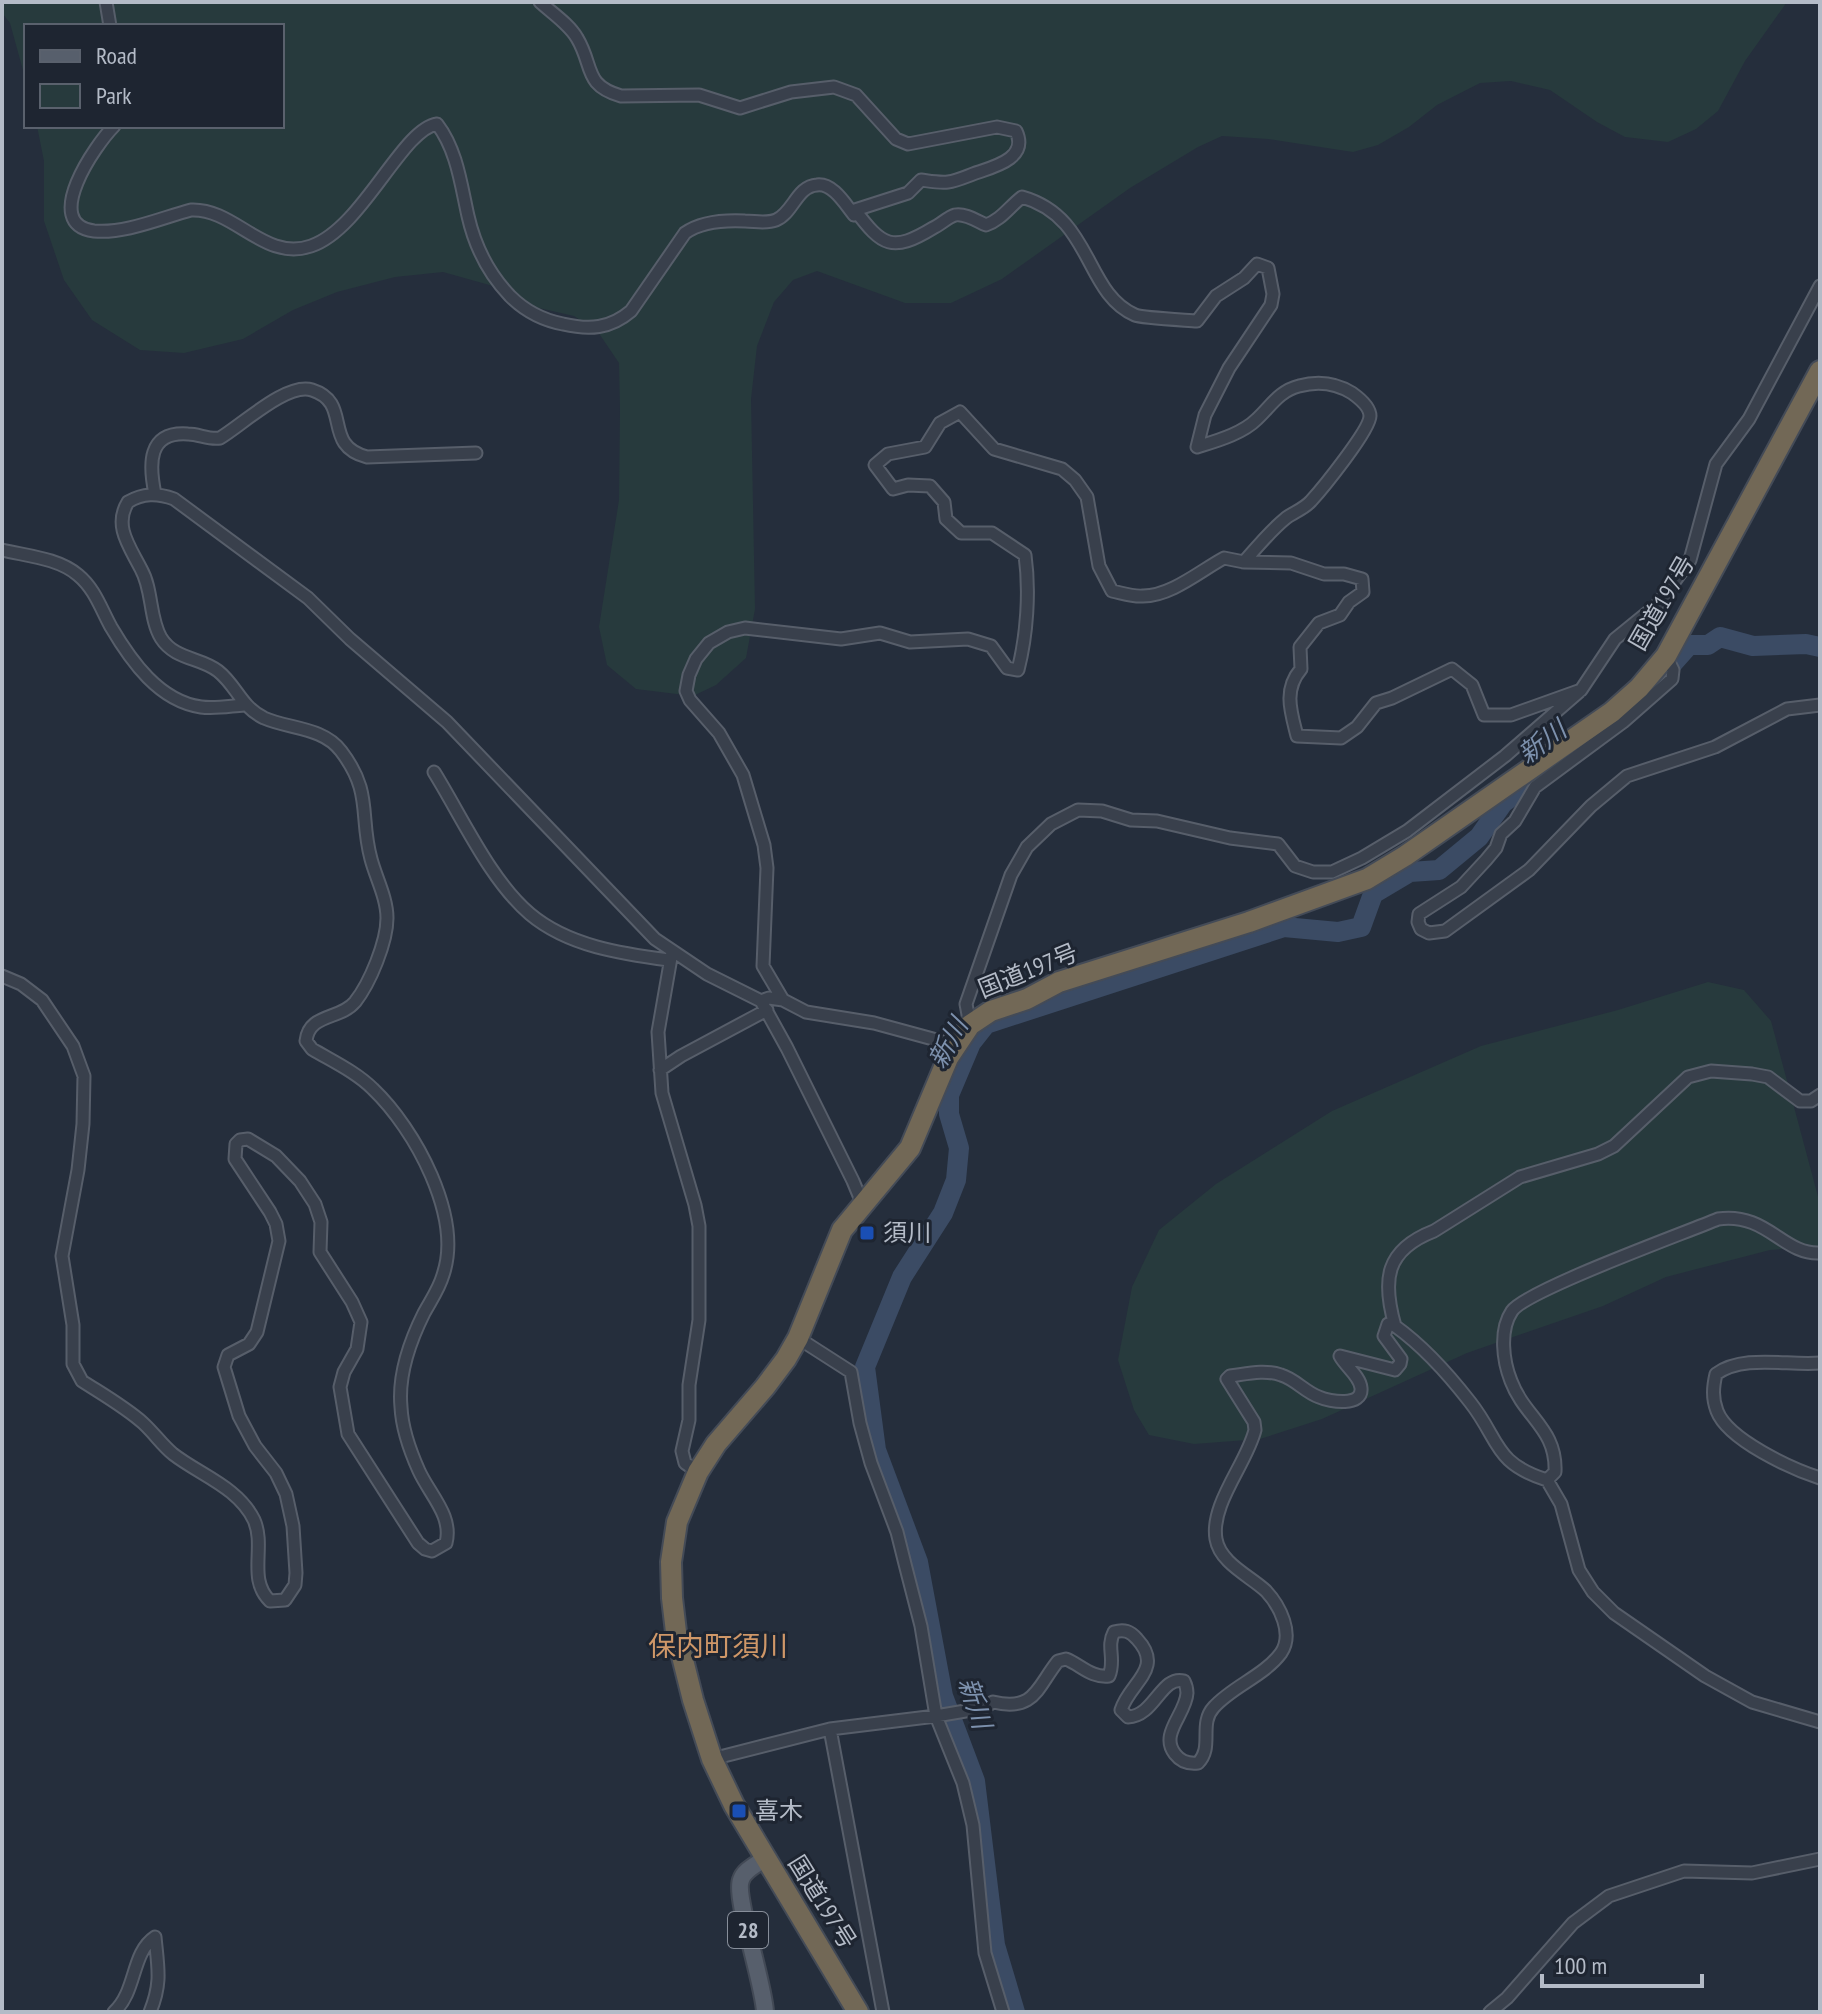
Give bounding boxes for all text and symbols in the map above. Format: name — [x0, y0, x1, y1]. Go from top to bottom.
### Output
legend — [24, 24, 284, 128]
text: Road — [96, 40, 137, 71]
text: Park — [96, 80, 132, 111]
street label: 国道197号 — [1622, 550, 1701, 656]
water label: 新川 — [1511, 711, 1575, 770]
street label: 国道197号 — [974, 937, 1082, 1004]
water label: 新川 — [921, 1009, 976, 1074]
place label: 須川 — [883, 1217, 931, 1248]
marker: 須川 — [858, 1224, 876, 1242]
district label: 保内町須川 — [648, 1627, 788, 1664]
water label: 新川 — [952, 1673, 1000, 1736]
place label: 喜木 — [755, 1795, 803, 1826]
marker: 喜木 — [730, 1802, 748, 1820]
street label: 国道197号 — [782, 1849, 863, 1954]
road number: 28 — [728, 1912, 768, 1948]
scale bar — [1542, 1938, 1702, 1988]
text: 100 m — [1554, 1950, 1607, 1981]

